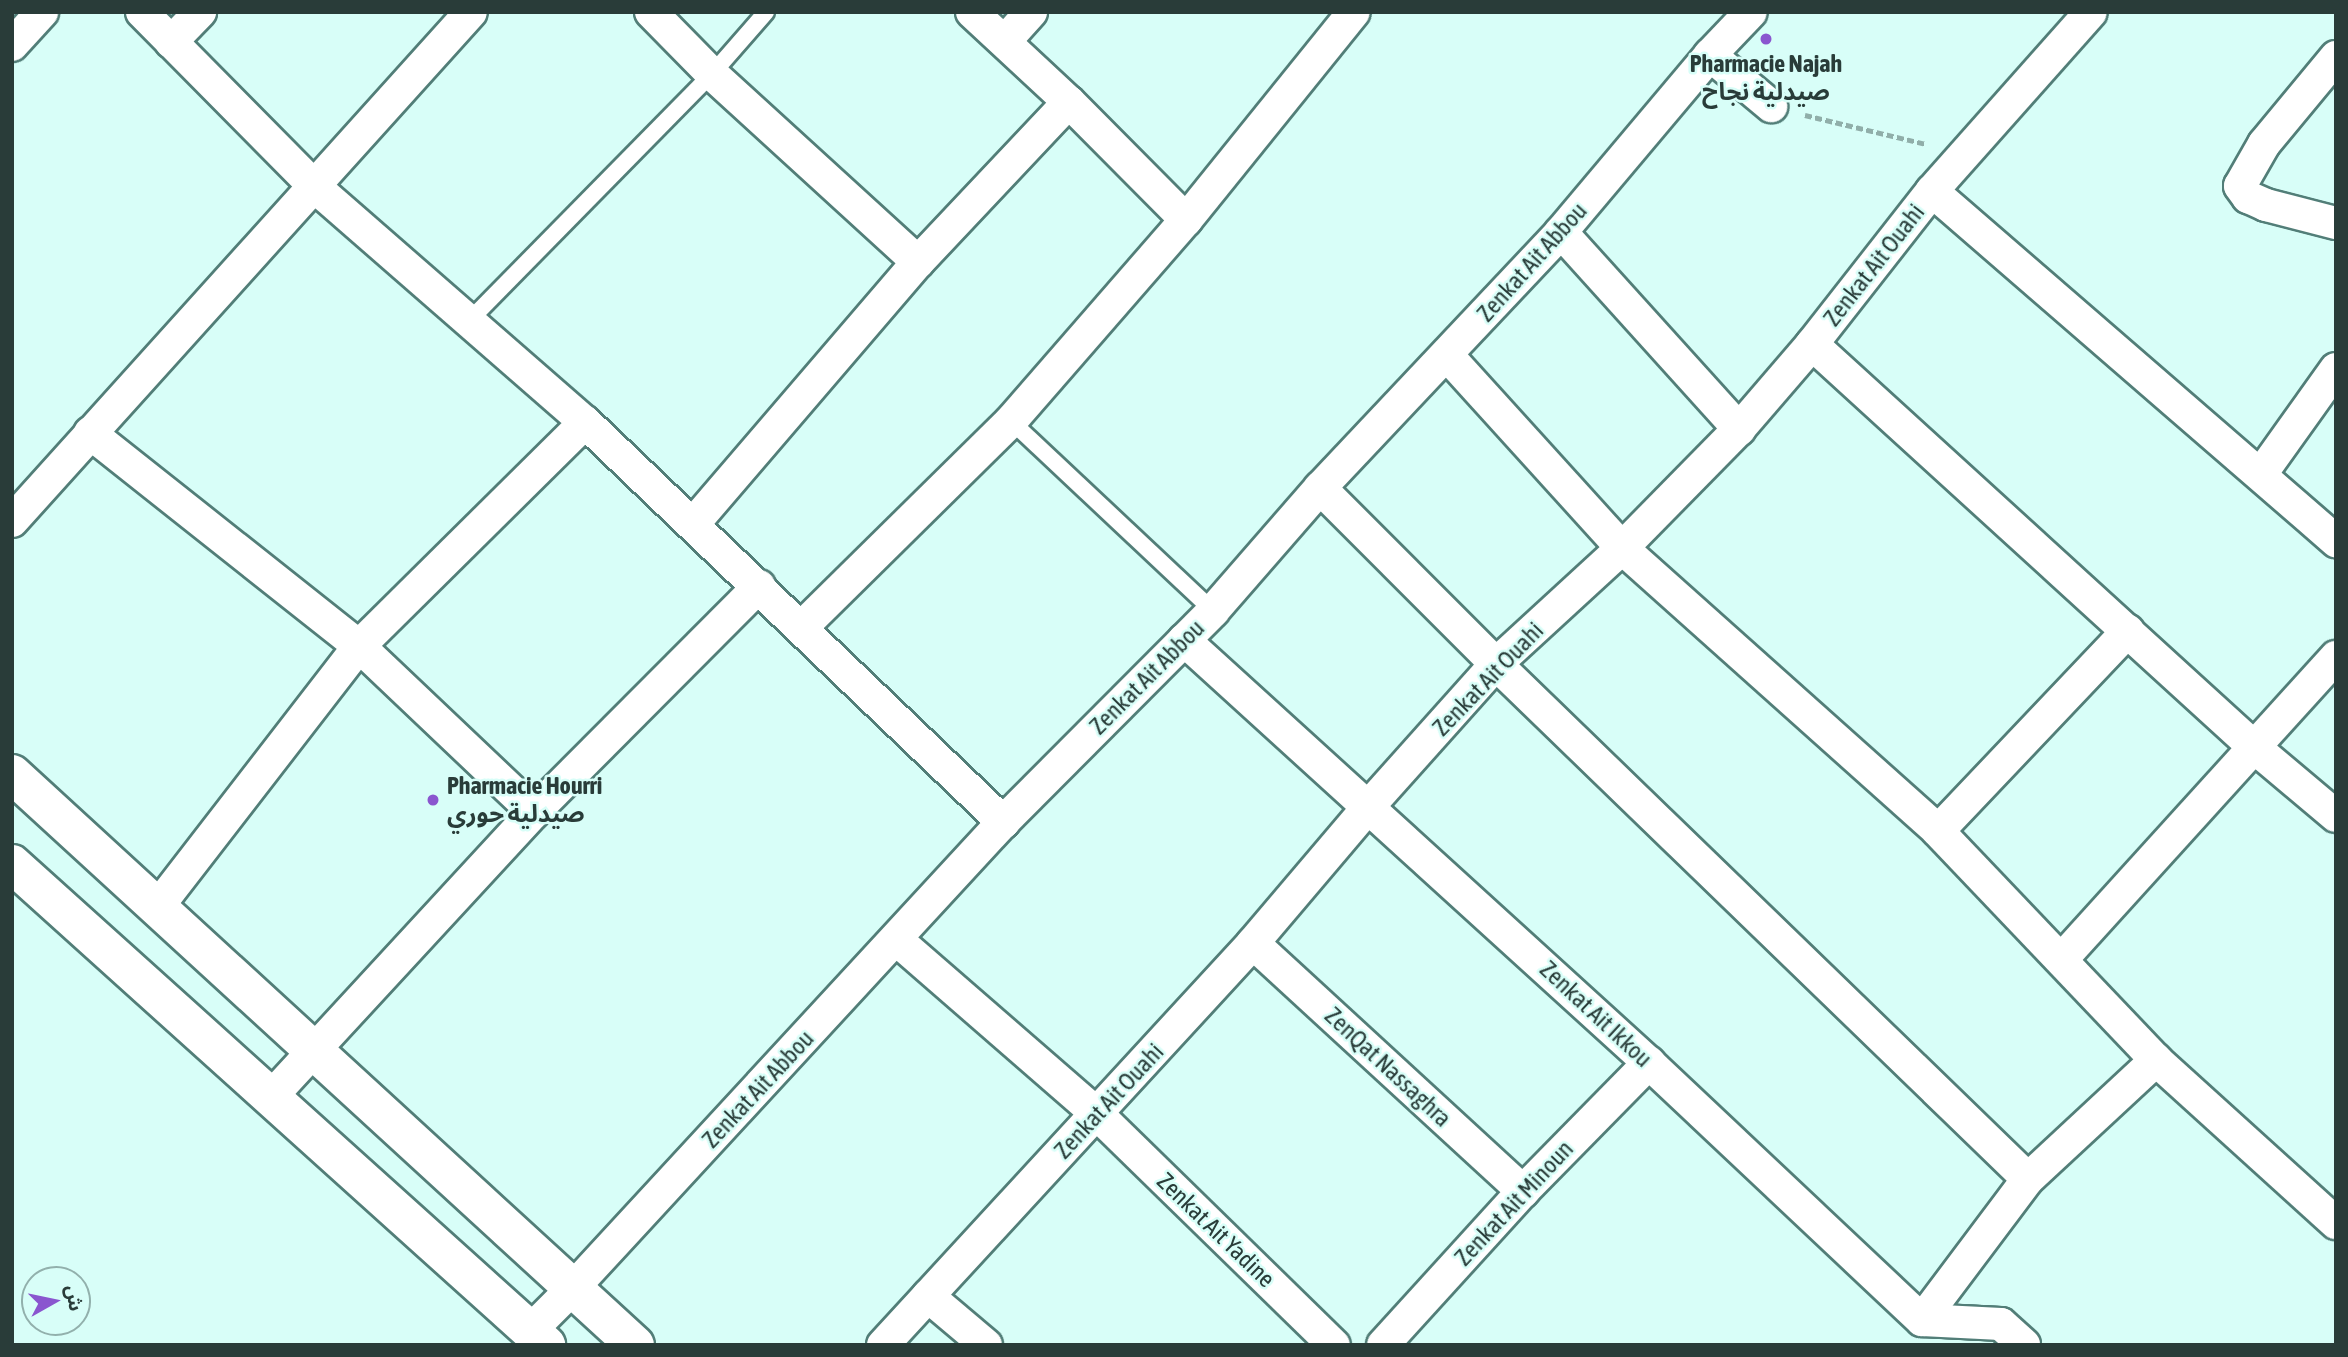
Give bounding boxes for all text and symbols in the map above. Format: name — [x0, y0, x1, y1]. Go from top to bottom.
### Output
marker: Pharmacie Najah صيدلية نجاح — [1758, 31, 1774, 47]
place label: Pharmacie Najah صيدلية نجاح — [1690, 50, 1842, 106]
street label: Zenkat Ait Abbou — [1471, 197, 1593, 327]
street label: Zenkat Ait Ouahi — [1818, 198, 1930, 332]
street label: Zenkat Ait Abbou — [1084, 614, 1210, 740]
street label: Zenkat Ait Ouahi — [1427, 616, 1549, 742]
place label: Pharmacie Hourri صيدلية حوري — [447, 772, 602, 828]
marker: Pharmacie Hourri صيدلية حوري — [425, 792, 441, 808]
street label: Zenkat Ait Ikkou — [1534, 955, 1658, 1073]
street label: ZenQat Nassaghra — [1319, 1001, 1457, 1133]
street label: Zenkat Ait Abbou — [696, 1024, 820, 1154]
street label: Zenkat Ait Ouahi — [1048, 1038, 1170, 1164]
street label: Zenkat Ait Minoun — [1449, 1134, 1579, 1272]
street label: Zenkat Ait Yadine — [1151, 1167, 1281, 1293]
north arrow — [21, 1266, 91, 1336]
text: ش — [62, 1283, 88, 1313]

